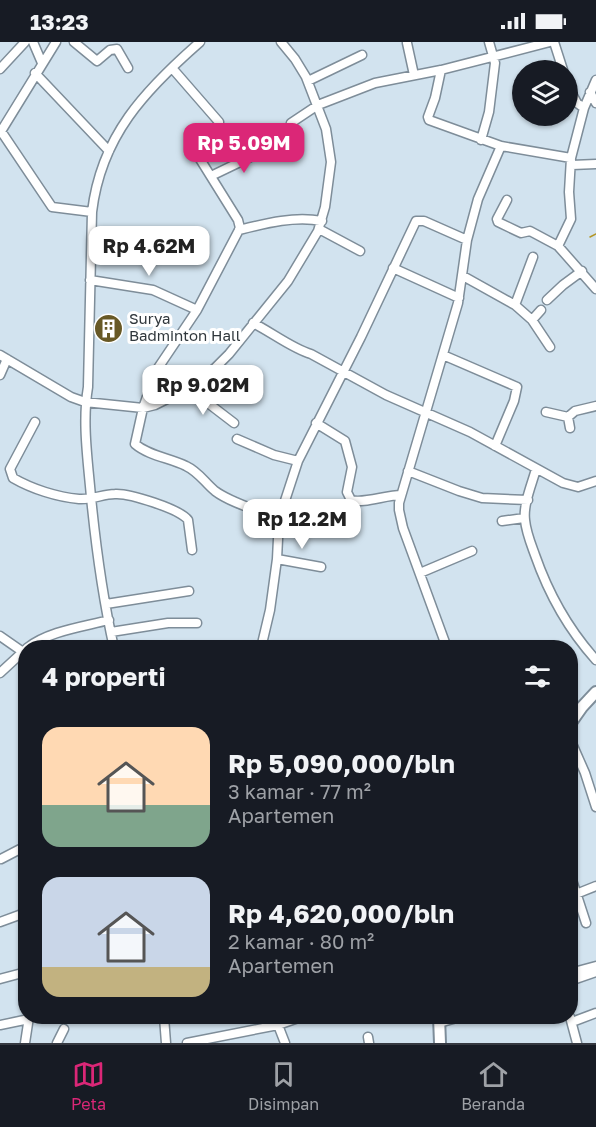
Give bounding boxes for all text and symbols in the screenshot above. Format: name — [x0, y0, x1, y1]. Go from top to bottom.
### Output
text: 13:23 — [30, 8, 89, 35]
map controls — [512, 60, 578, 126]
button: layers — [512, 60, 578, 126]
pin: Rp 5.09M — [182, 123, 306, 174]
text: Rp 5.09M — [197, 130, 291, 154]
pin: Rp 4.62M — [87, 226, 211, 277]
text: Rp 4.62M — [103, 233, 195, 257]
place label: Surya Badminton Hall — [129, 309, 241, 344]
building icon: Surya Badminton Hall — [92, 312, 124, 344]
pin: Rp 9.02M — [141, 365, 265, 416]
text: Rp 9.02M — [156, 372, 250, 396]
pin: Rp 12.2M — [240, 499, 364, 550]
text: Rp 12.2M — [257, 506, 347, 530]
icon: filters — [521, 660, 554, 693]
text: 4 properti — [42, 661, 166, 692]
text: Rp 5,090,000/bln — [228, 748, 455, 779]
icon: home — [90, 751, 162, 823]
text: 3 kamar · 77 m² — [228, 779, 371, 803]
text: Apartemen — [228, 803, 334, 827]
text: Rp 4,620,000/bln — [228, 898, 454, 929]
icon: home — [90, 901, 162, 973]
text: 2 kamar · 80 m² — [228, 929, 374, 953]
text: Apartemen — [228, 953, 334, 977]
tab: Peta — [71, 1058, 106, 1114]
tab: Disimpan — [248, 1058, 319, 1114]
tab: Beranda — [461, 1058, 525, 1114]

